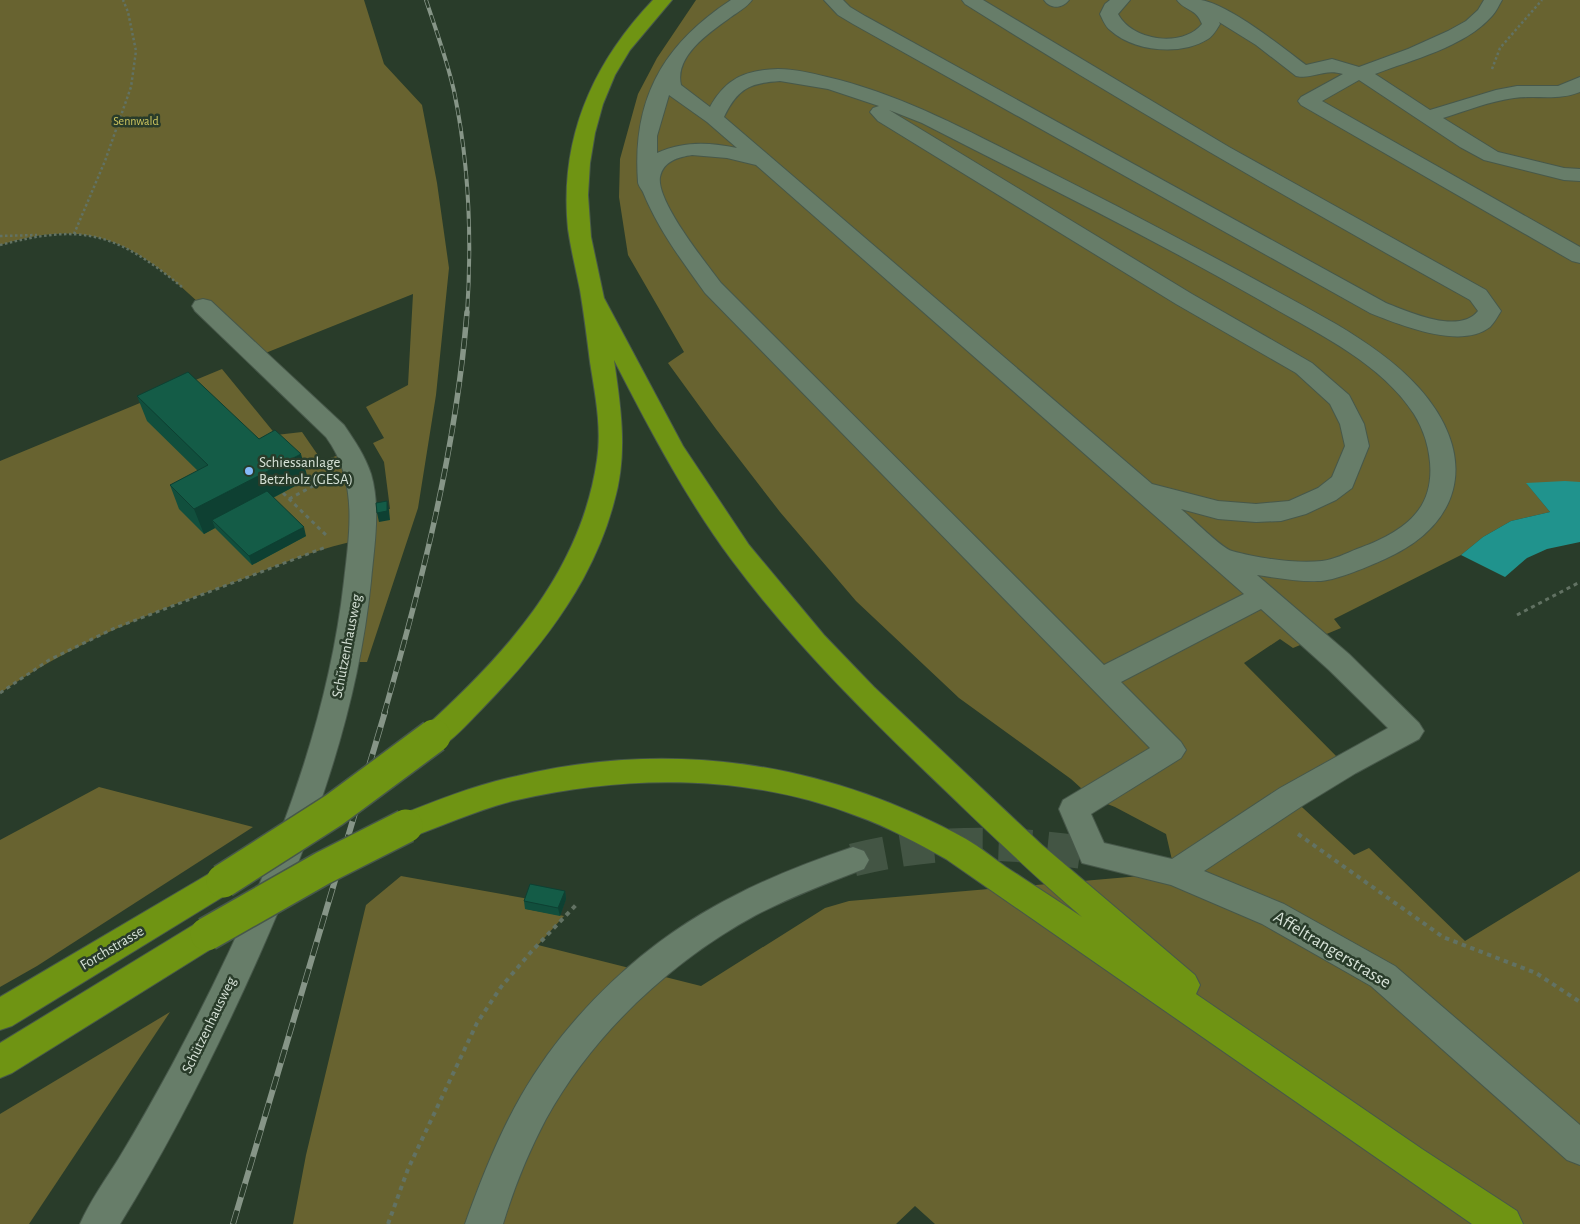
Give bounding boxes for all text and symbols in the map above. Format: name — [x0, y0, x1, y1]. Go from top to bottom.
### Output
park label: Sennwald — [113, 115, 159, 127]
place label: Schiessanlage Betzholz (GESA) — [259, 455, 353, 487]
marker: Schiessanlage Betzholz (GESA) — [243, 465, 255, 477]
street label: Schützenhausweg — [330, 592, 365, 699]
street label: Affeltrangerstrasse — [1270, 908, 1394, 992]
street label: Forchstrasse — [77, 923, 147, 973]
street label: Schützenhausweg — [179, 974, 239, 1076]

